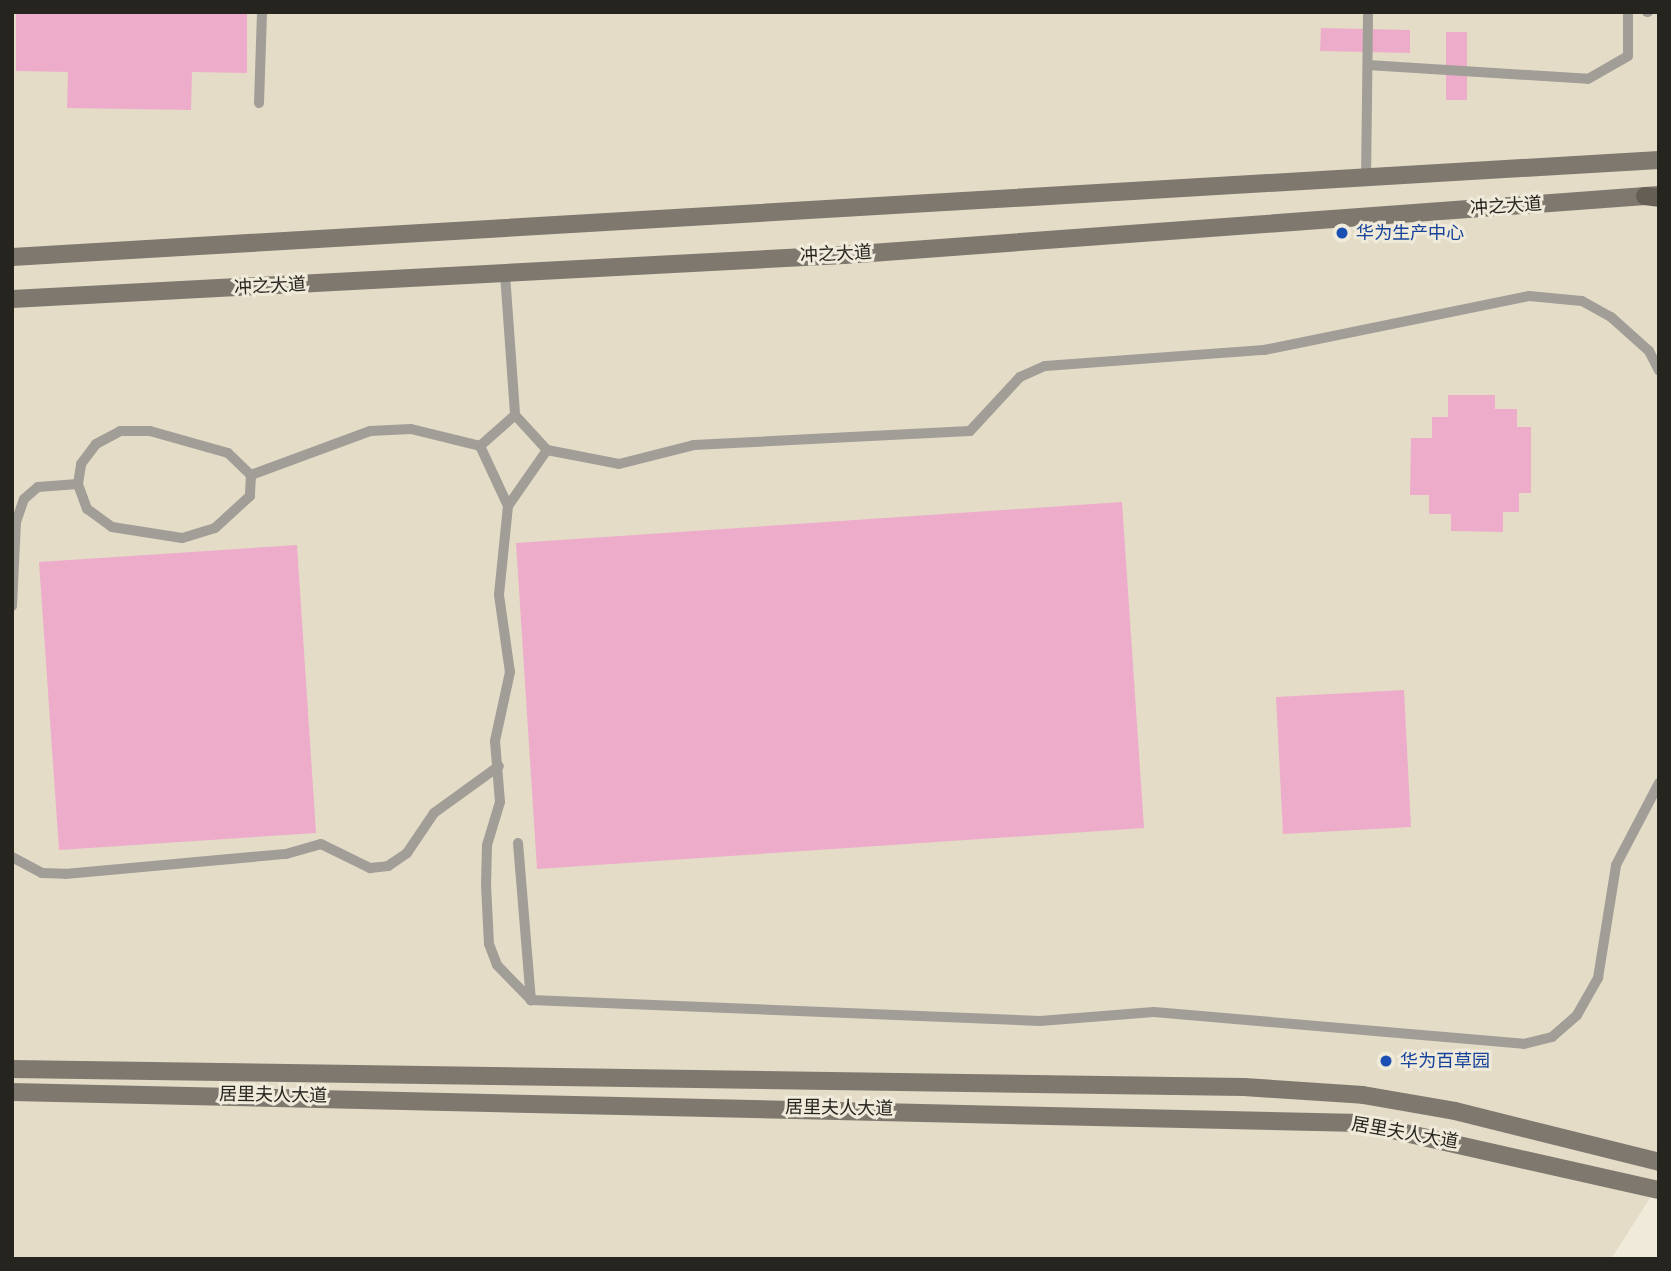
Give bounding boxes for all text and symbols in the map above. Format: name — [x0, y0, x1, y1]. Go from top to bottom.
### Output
street label: 冲之大道 — [1469, 193, 1543, 219]
place label: 华为生产中心 — [1356, 222, 1464, 244]
marker: 华为生产中心 — [1334, 225, 1350, 241]
street label: 冲之大道 — [799, 241, 873, 267]
street label: 冲之大道 — [233, 273, 307, 299]
place label: 华为百草园 — [1400, 1050, 1490, 1072]
marker: 华为百草园 — [1378, 1053, 1394, 1069]
street label: 居里夫人大道 — [219, 1083, 327, 1107]
street label: 居里夫人大道 — [785, 1096, 893, 1120]
street label: 居里夫人大道 — [1350, 1113, 1460, 1153]

